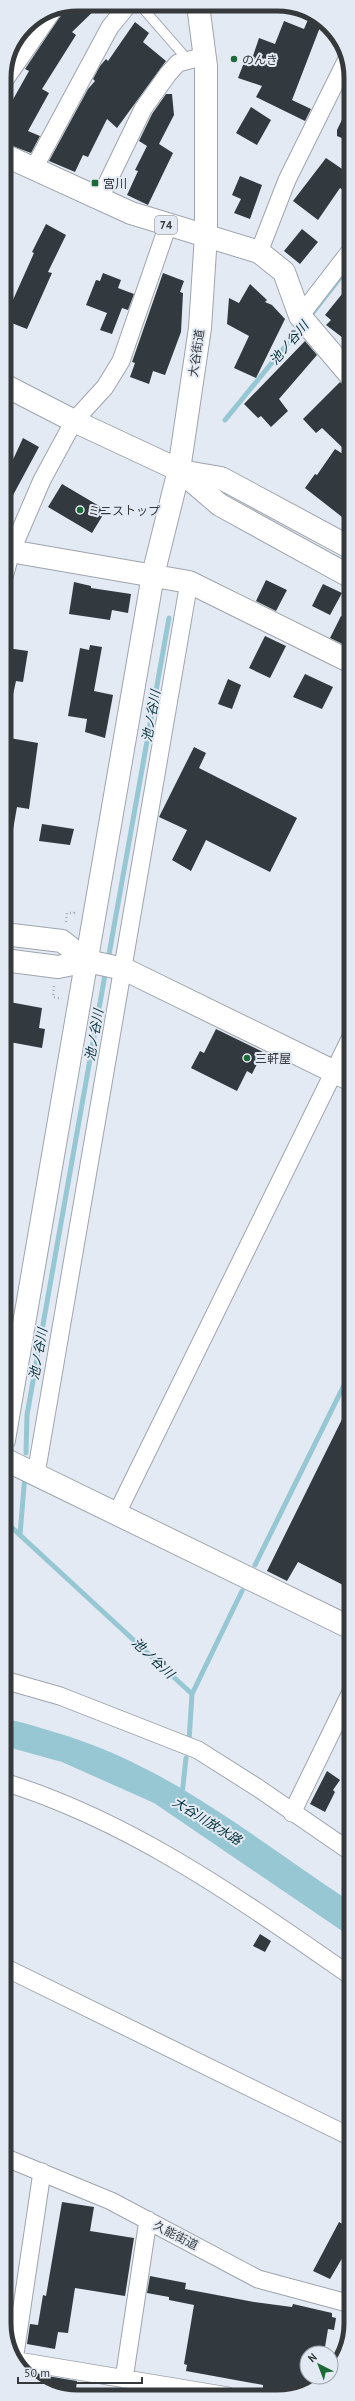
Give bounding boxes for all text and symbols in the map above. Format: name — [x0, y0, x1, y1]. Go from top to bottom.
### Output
place label: のんき — [242, 52, 278, 67]
marker: のんき — [229, 54, 239, 64]
place label: 宮川 — [103, 176, 127, 191]
marker: 宮川 — [90, 178, 100, 188]
road number: 74 — [155, 216, 177, 234]
water label: 池ノ谷川 — [266, 316, 314, 368]
street label: 大谷街道 — [185, 328, 207, 378]
place label: ミニストップ — [88, 503, 160, 518]
marker: ミニストップ — [75, 505, 85, 515]
water label: 池ノ谷川 — [138, 687, 164, 743]
water label: 池ノ谷川 — [81, 1006, 107, 1062]
place label: 三軒屋 — [255, 1051, 291, 1066]
marker: 三軒屋 — [242, 1053, 252, 1063]
water label: 池ノ谷川 — [25, 1325, 51, 1381]
water label: 池ノ谷川 — [128, 1634, 179, 1683]
water label: 大谷川放水路 — [169, 1793, 245, 1849]
street label: 久能街道 — [151, 2217, 201, 2253]
north arrow — [299, 2345, 339, 2385]
text: N — [305, 2350, 320, 2365]
scale bar — [18, 2359, 142, 2385]
text: 50 m — [24, 2365, 50, 2380]

